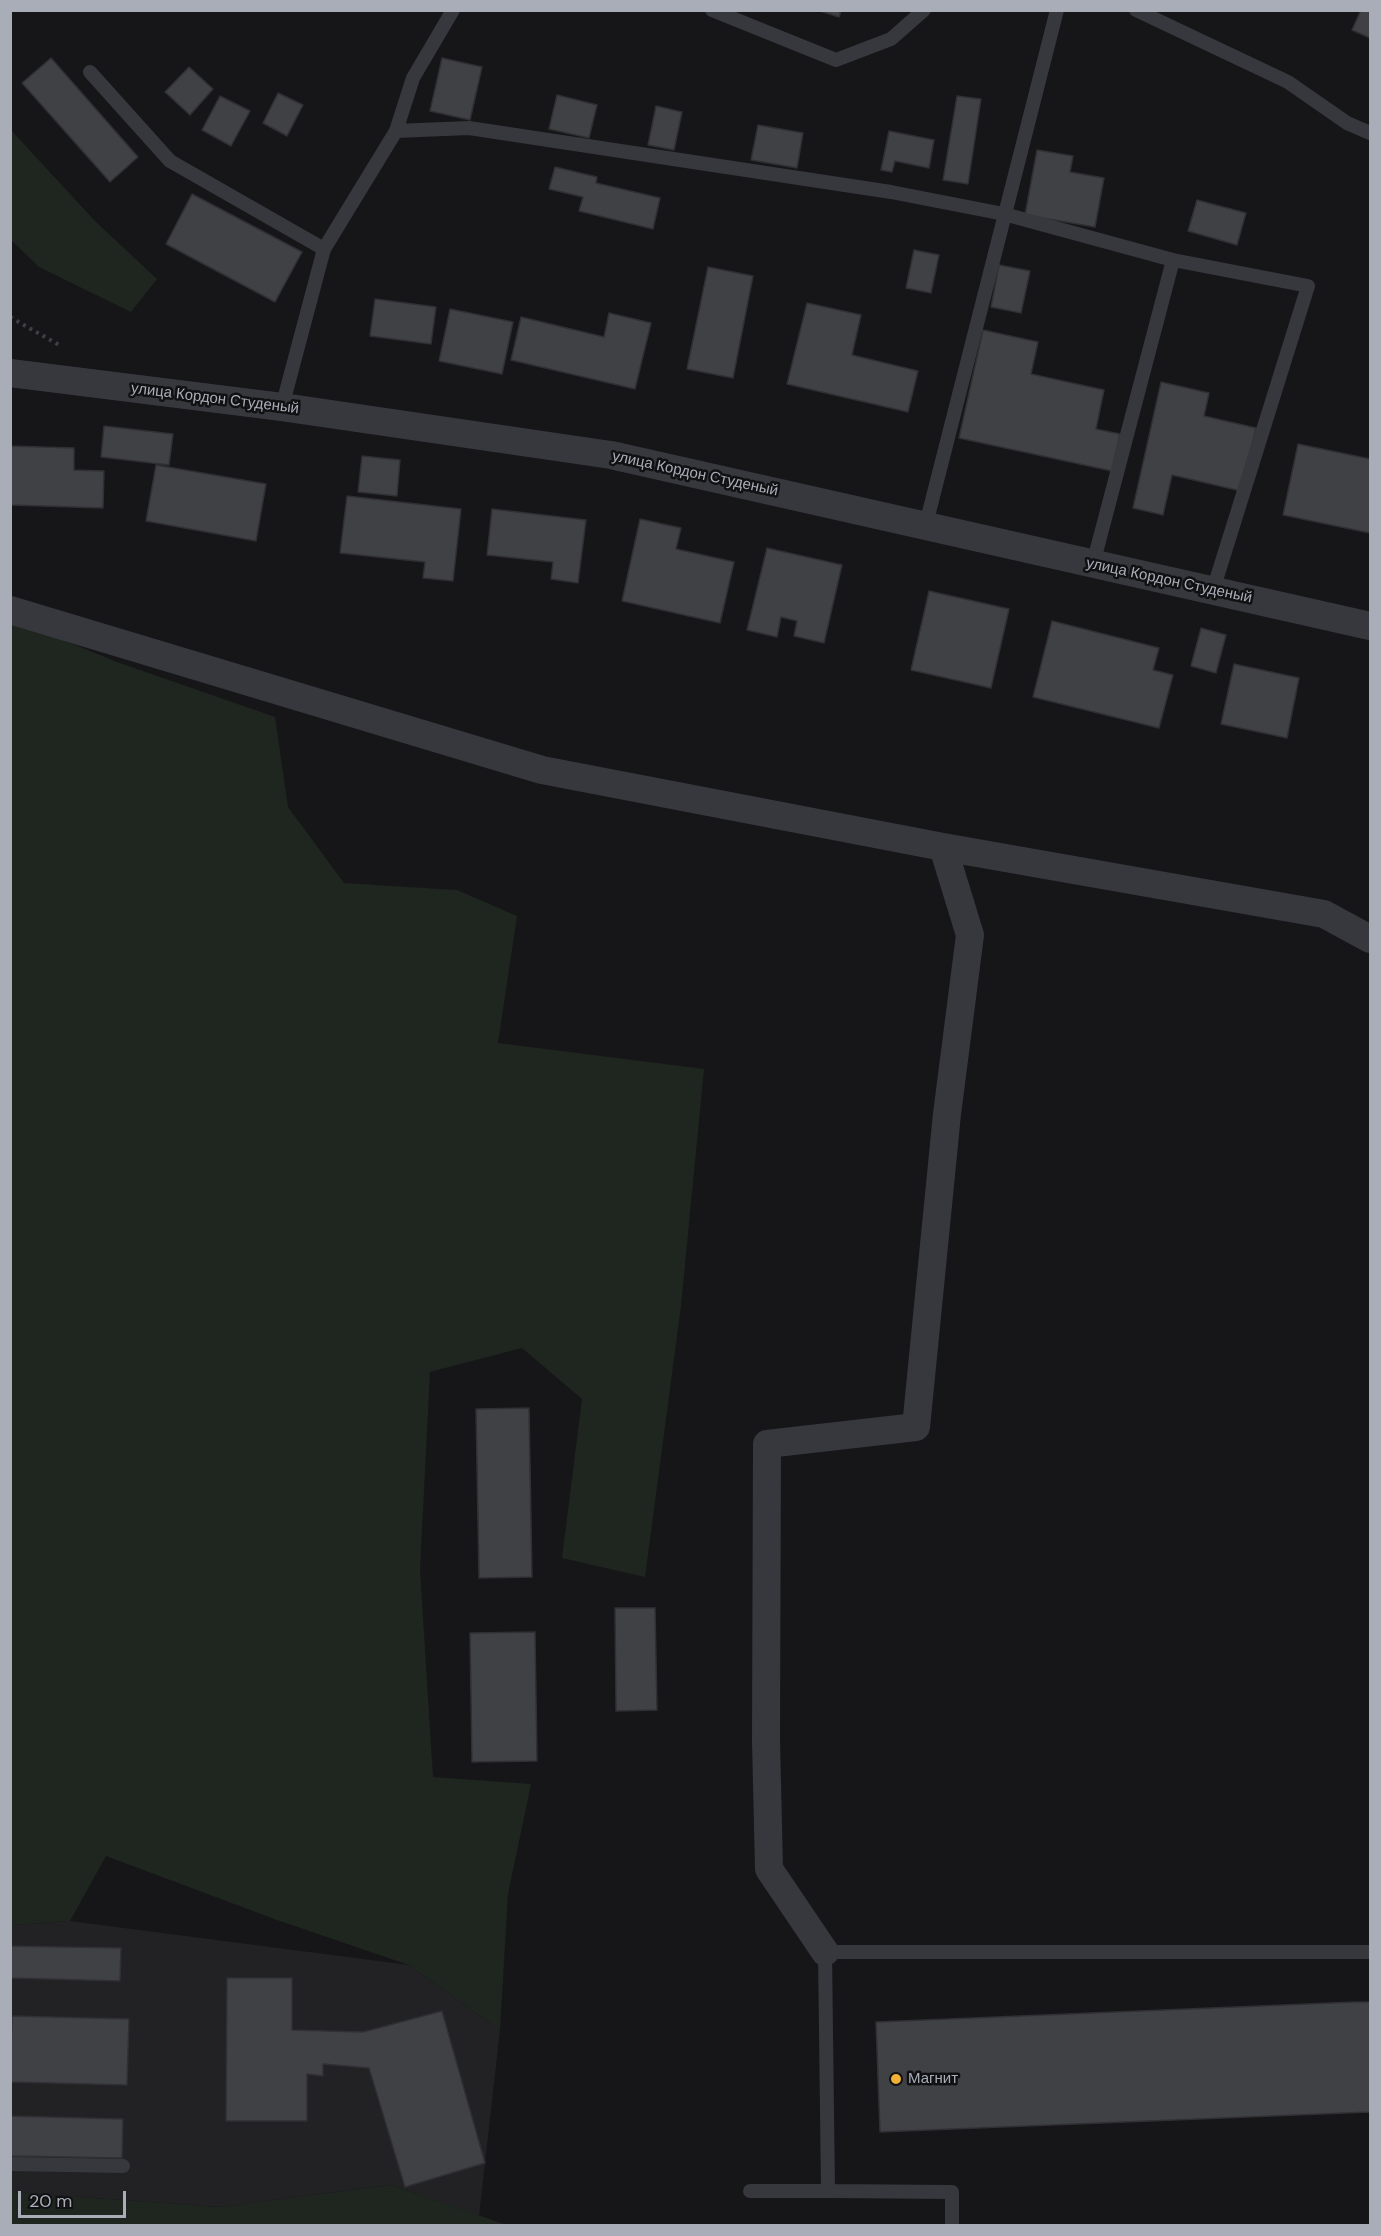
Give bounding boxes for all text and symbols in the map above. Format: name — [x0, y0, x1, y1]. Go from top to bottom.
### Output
street label: улица Кордон Студеный — [130, 380, 300, 418]
street label: улица Кордон Студеный — [610, 448, 780, 500]
street label: улица Кордон Студеный — [1084, 555, 1254, 607]
place label: Магнит — [908, 2070, 958, 2088]
marker: Магнит — [889, 2072, 903, 2086]
scale bar — [21, 2179, 129, 2217]
text: 20 m — [29, 2189, 72, 2213]

